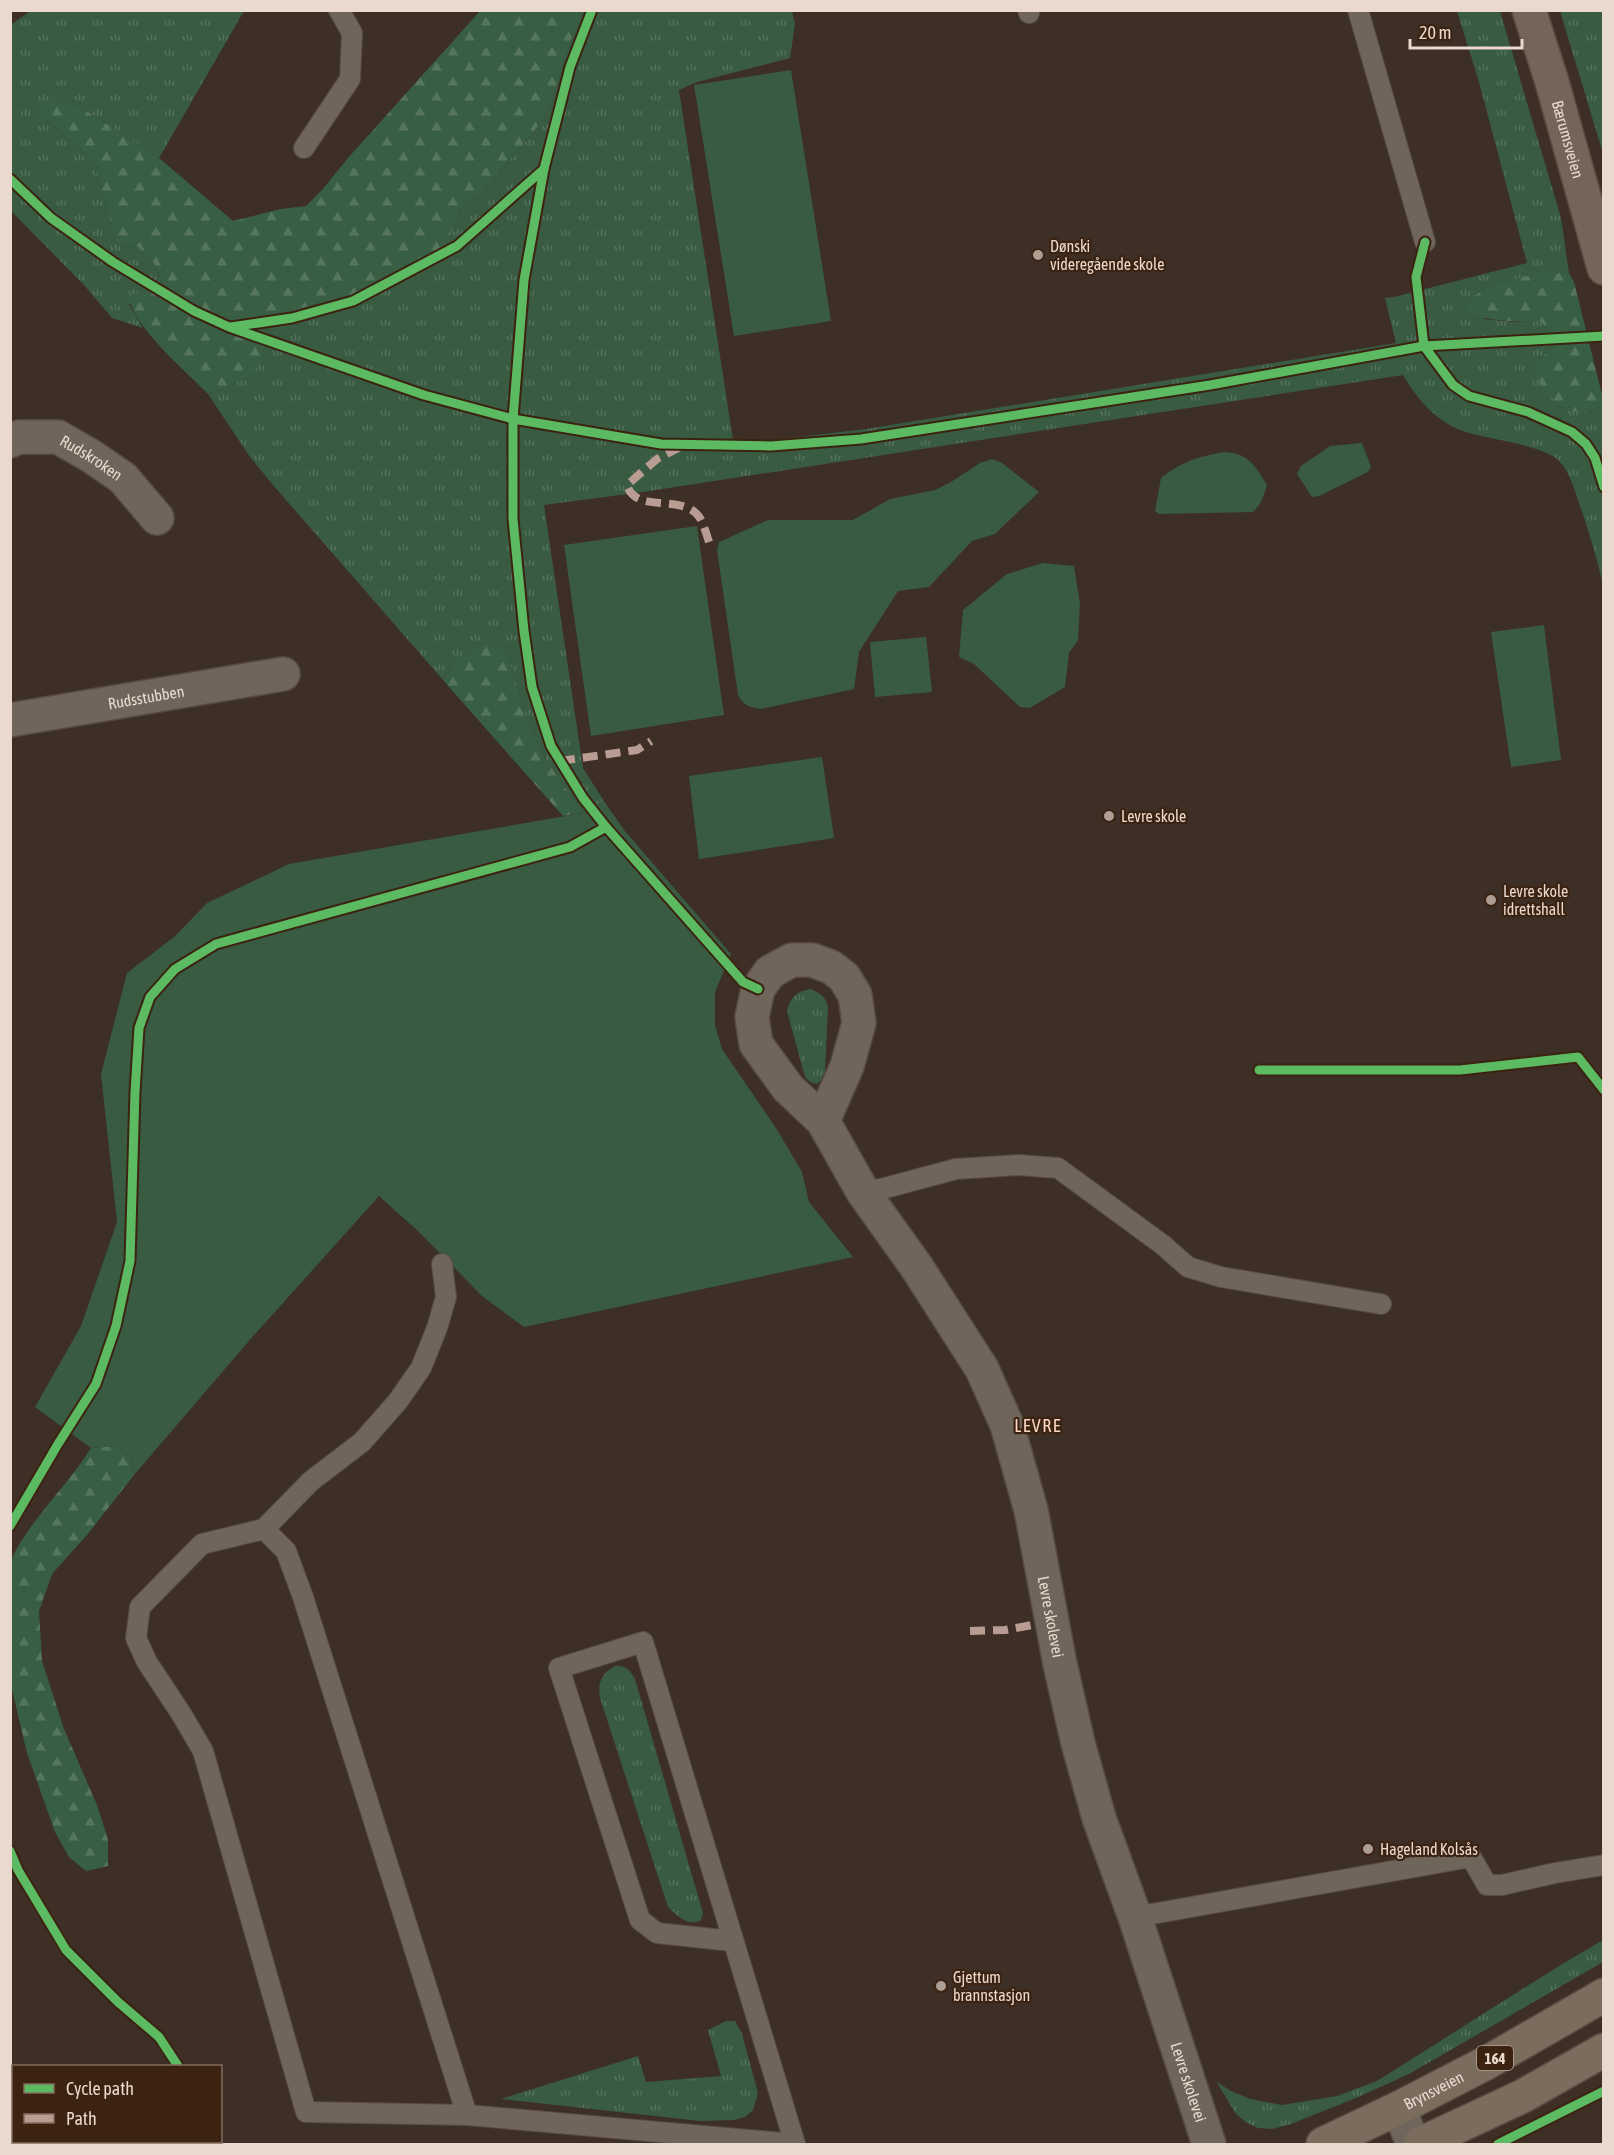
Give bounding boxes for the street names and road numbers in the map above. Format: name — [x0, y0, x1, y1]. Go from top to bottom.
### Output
street label: Bærumsveien — [1549, 98, 1587, 180]
street label: Rudskroken — [57, 431, 126, 484]
street label: Rudsstubben — [107, 682, 186, 712]
street label: Levre skolevei — [1035, 1574, 1068, 1659]
street label: Levre skolevei — [1167, 2040, 1210, 2124]
road number: 164 — [1477, 2046, 1513, 2070]
street label: Brynsveien — [1401, 2067, 1466, 2113]

